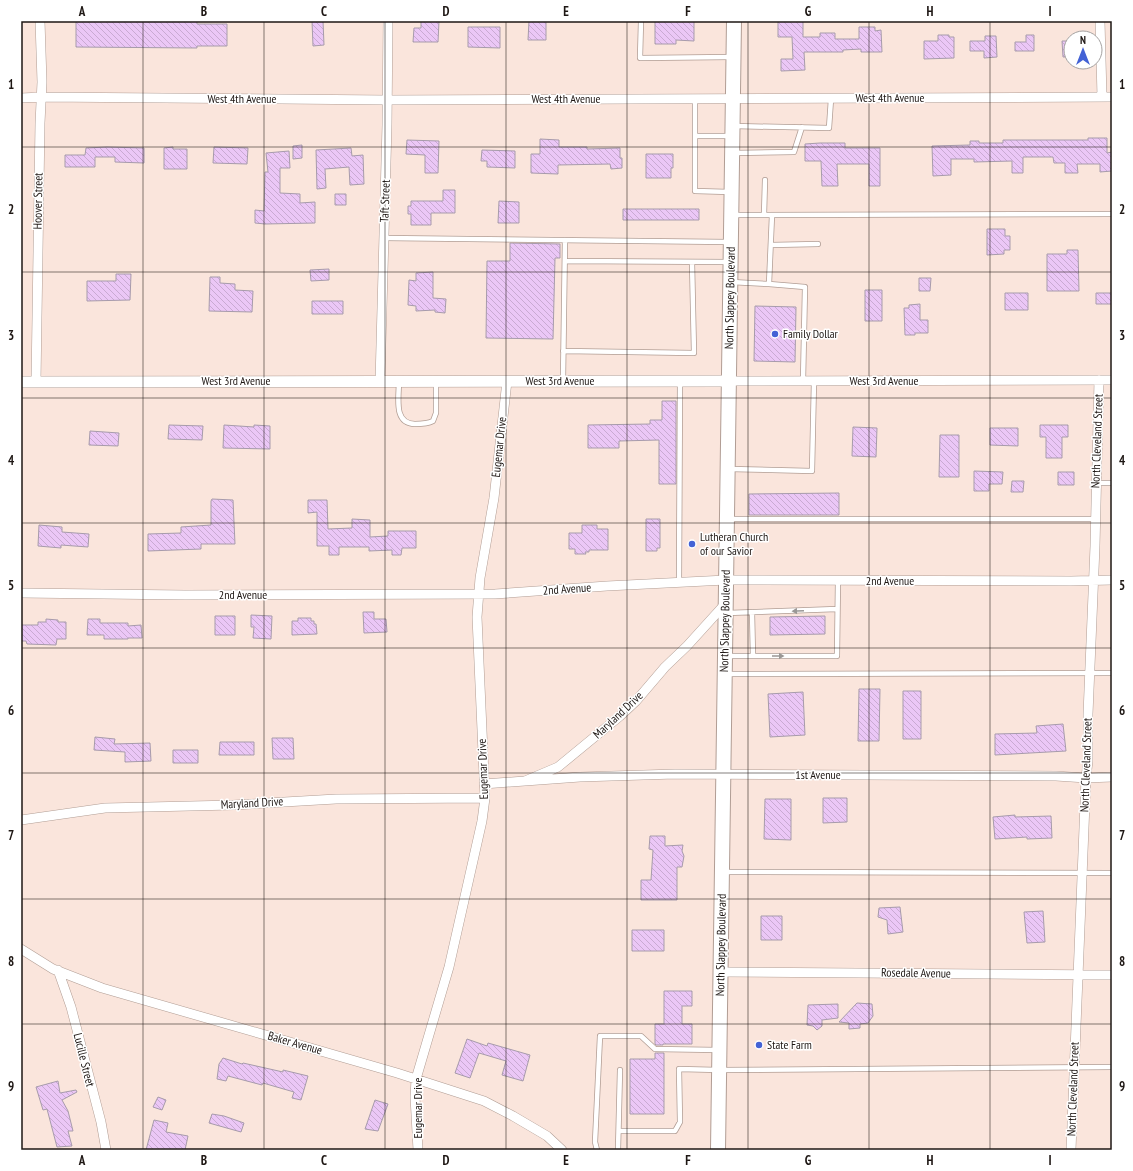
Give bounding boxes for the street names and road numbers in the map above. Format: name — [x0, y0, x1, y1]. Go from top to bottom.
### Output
street label: West 4th Avenue — [855, 90, 925, 105]
street label: West 4th Avenue — [207, 91, 277, 106]
street label: West 4th Avenue — [531, 91, 601, 106]
street label: Hoover Street — [30, 172, 46, 230]
street label: Taft Street — [376, 179, 393, 223]
street label: North Slappey Boulevard — [721, 247, 738, 349]
street label: West 3rd Avenue — [202, 373, 271, 388]
street label: West 3rd Avenue — [526, 373, 595, 388]
street label: West 3rd Avenue — [850, 373, 919, 388]
street label: North Cleveland Street — [1087, 393, 1106, 488]
street label: Eugemar Drive — [488, 416, 509, 478]
street label: North Slappey Boulevard — [716, 570, 733, 672]
street label: 2nd Avenue — [866, 573, 914, 588]
street label: 2nd Avenue — [542, 579, 592, 598]
street label: 2nd Avenue — [219, 587, 267, 602]
street label: Maryland Drive — [590, 688, 646, 741]
street label: North Cleveland Street — [1076, 717, 1095, 812]
street label: Eugemar Drive — [474, 738, 491, 800]
street label: 1st Avenue — [795, 767, 841, 782]
street label: Maryland Drive — [220, 793, 284, 812]
street label: North Slappey Boulevard — [712, 894, 729, 996]
street label: Rosedale Avenue — [881, 964, 951, 981]
street label: Baker Avenue — [266, 1028, 324, 1057]
street label: Lucille Street — [71, 1031, 99, 1089]
street label: North Cleveland Street — [1063, 1041, 1082, 1136]
street label: Eugemar Drive — [410, 1078, 425, 1138]

